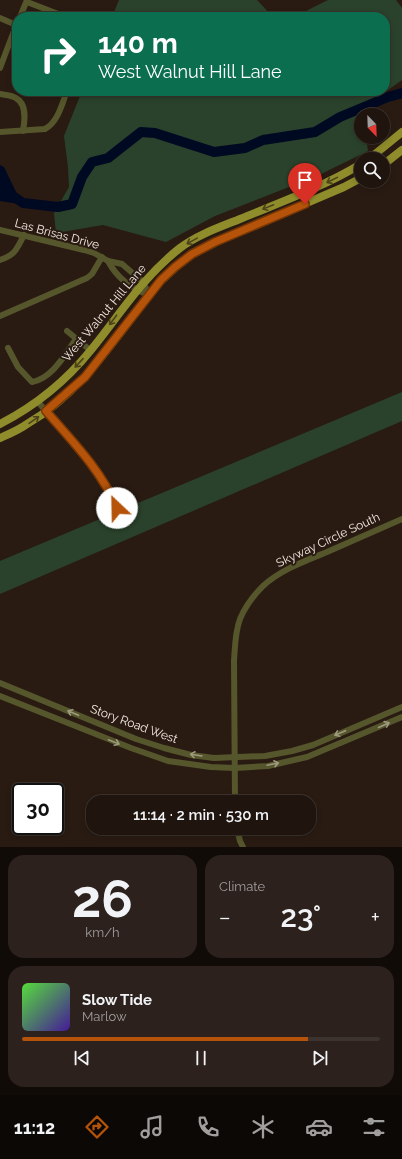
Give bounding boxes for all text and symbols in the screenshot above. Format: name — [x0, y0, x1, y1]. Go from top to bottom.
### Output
text: 140 m — [98, 27, 178, 60]
icon: right — [32, 28, 84, 80]
text: West Walnut Hill Lane — [98, 61, 282, 82]
north arrow — [354, 108, 390, 144]
map controls — [354, 108, 390, 188]
button: search — [354, 152, 390, 188]
pin — [288, 163, 322, 204]
icon: arrive — [294, 169, 316, 191]
one-way arrow — [327, 177, 339, 184]
one-way arrow — [262, 204, 274, 212]
street label: Las Brisas Drive — [13, 216, 101, 252]
one-way arrow — [186, 238, 198, 246]
street label: West Walnut Hill Lane — [59, 262, 149, 364]
one-way arrow — [109, 315, 117, 326]
one-way arrow — [75, 358, 84, 368]
one-way arrow — [29, 416, 40, 424]
position arrow — [96, 487, 138, 529]
street label: Skyway Circle South — [274, 510, 382, 570]
street label: Story Road West — [89, 702, 179, 746]
one-way arrow — [67, 709, 79, 717]
one-way arrow — [378, 721, 390, 728]
one-way arrow — [335, 730, 347, 737]
one-way arrow — [108, 738, 120, 746]
one-way arrow — [190, 751, 203, 759]
one-way arrow — [267, 760, 280, 768]
speed limit sign: 30 — [12, 783, 64, 835]
text: 11:14 · 2 min · 530 m — [133, 806, 269, 824]
text: 26 — [72, 868, 133, 929]
text: Climate — [219, 879, 265, 894]
text: 23° — [280, 899, 321, 934]
text: − — [219, 904, 231, 930]
text: + — [371, 904, 380, 930]
text: km/h — [85, 925, 120, 940]
text: Slow Tide — [82, 991, 152, 1009]
text: Marlow — [82, 1009, 127, 1024]
icon: previous — [71, 1047, 93, 1069]
icon: pause — [190, 1047, 212, 1069]
icon: next — [309, 1047, 331, 1069]
icon: directions — [83, 1113, 111, 1141]
icon: music — [138, 1113, 166, 1141]
icon: phone — [194, 1113, 222, 1141]
icon: climate — [249, 1113, 277, 1141]
icon: car — [305, 1113, 333, 1141]
icon: filters — [360, 1113, 388, 1141]
text: 11:12 — [14, 1117, 55, 1138]

